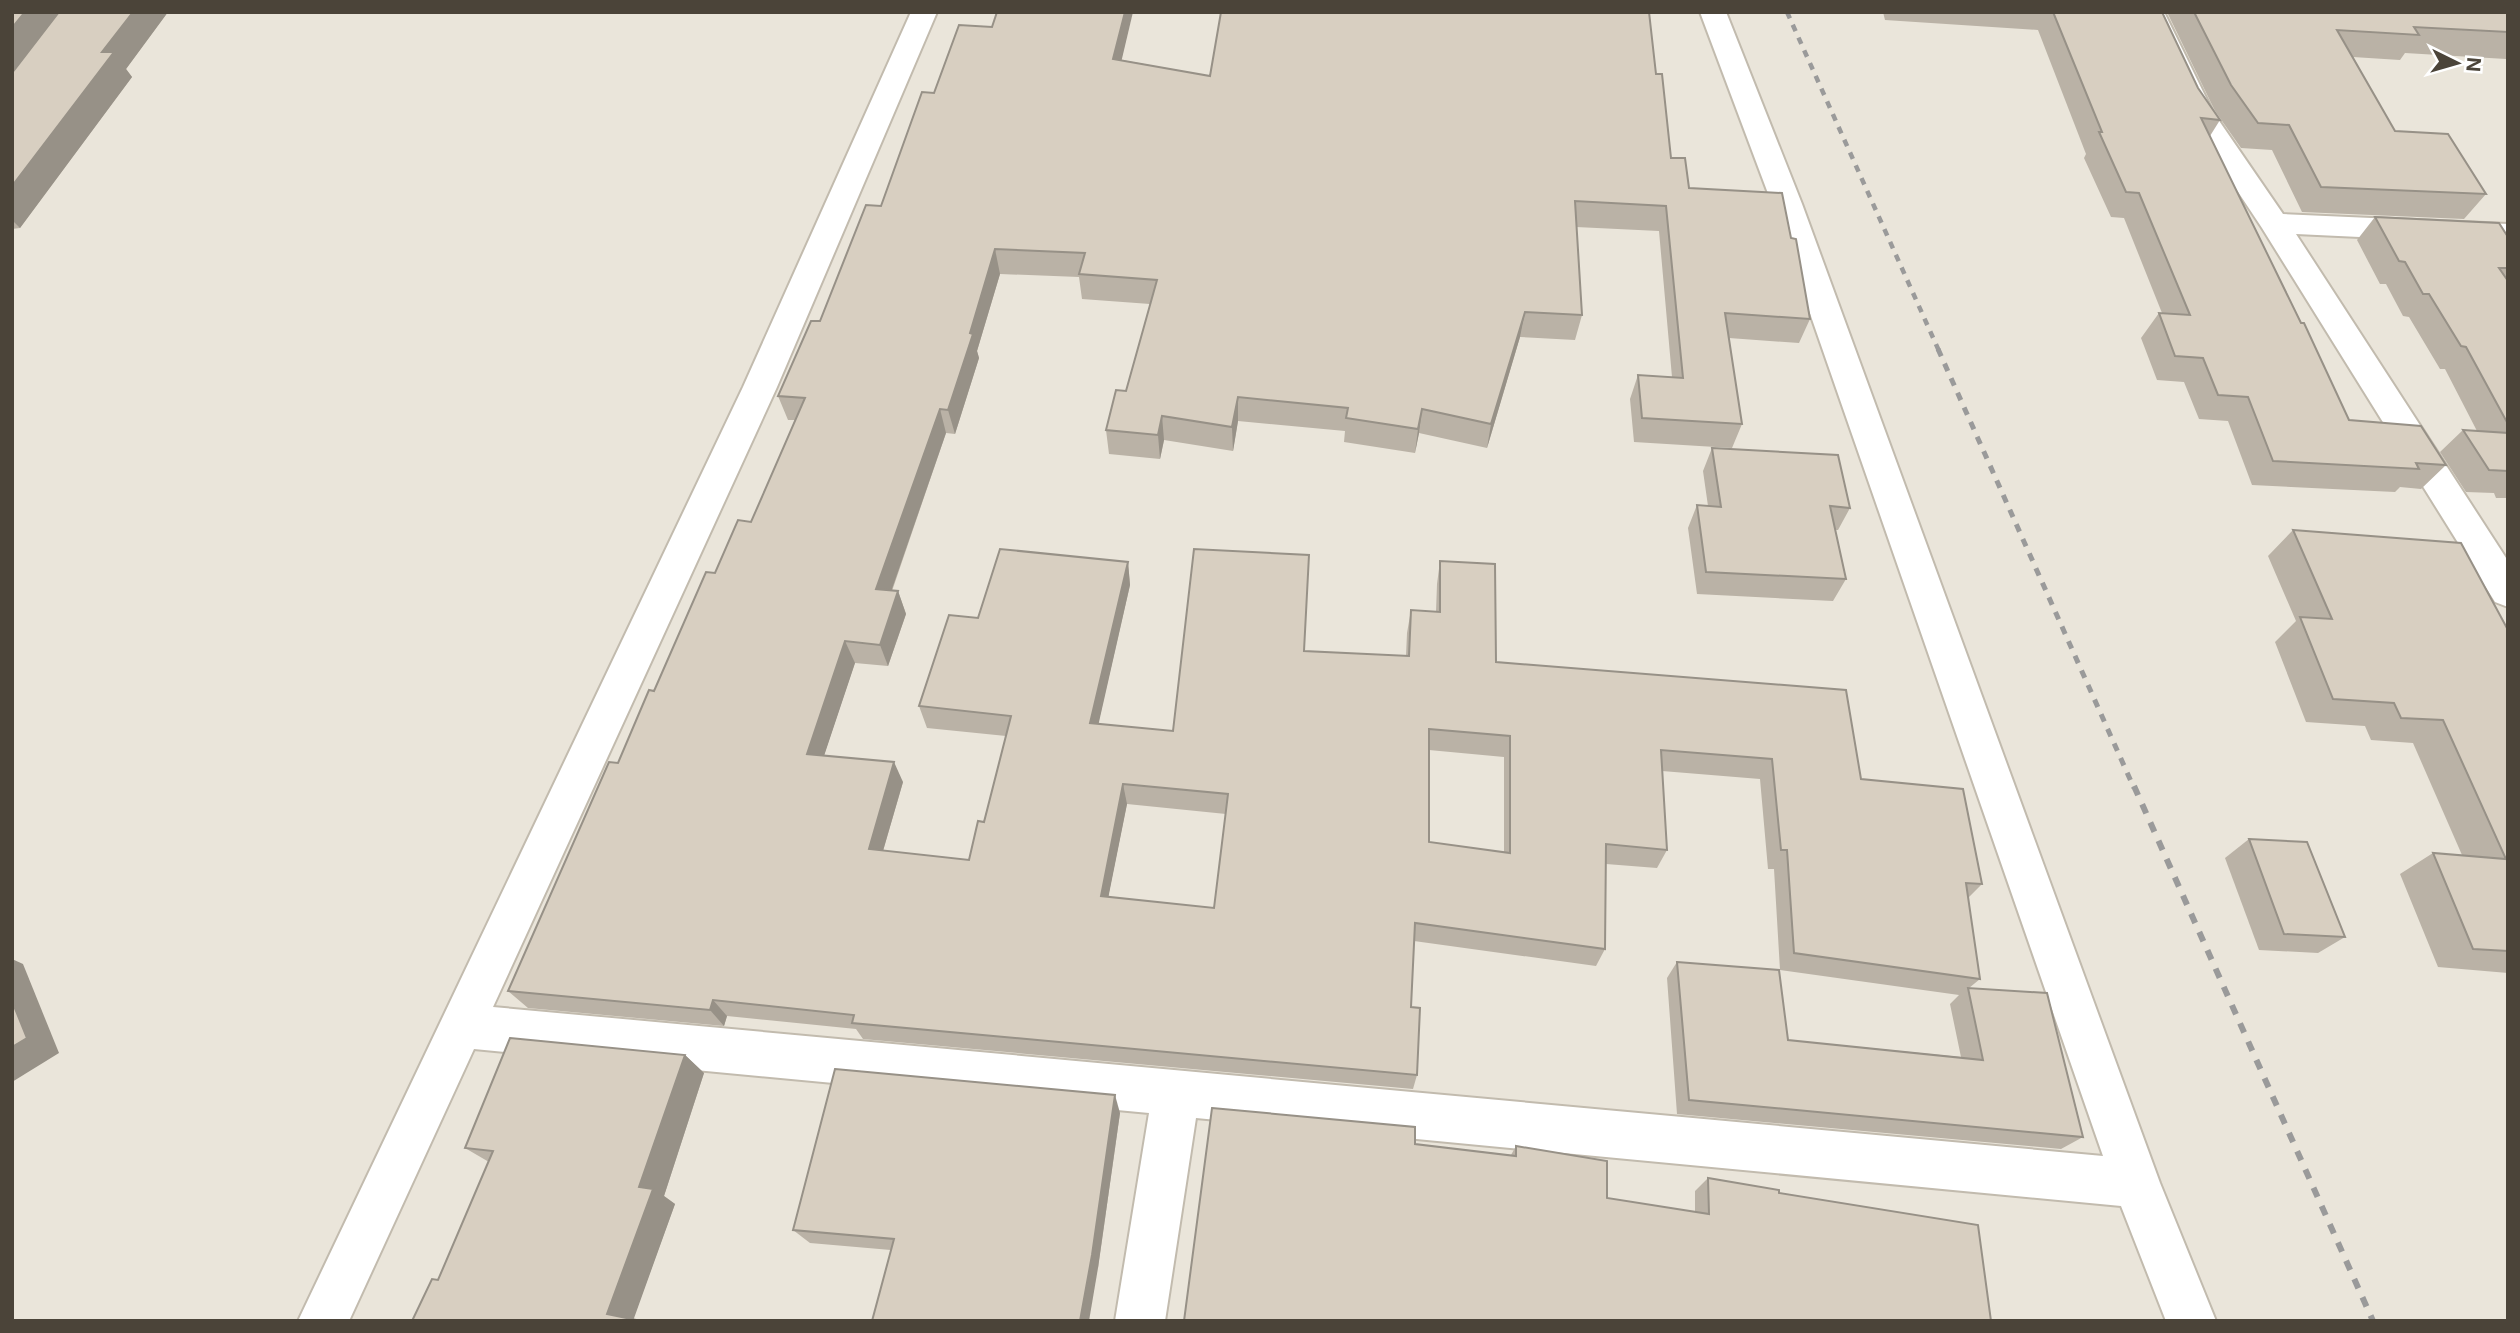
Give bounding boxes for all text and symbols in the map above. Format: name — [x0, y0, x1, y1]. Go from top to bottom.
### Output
north arrow — [2422, 28, 2492, 98]
text: N — [2461, 56, 2486, 73]

